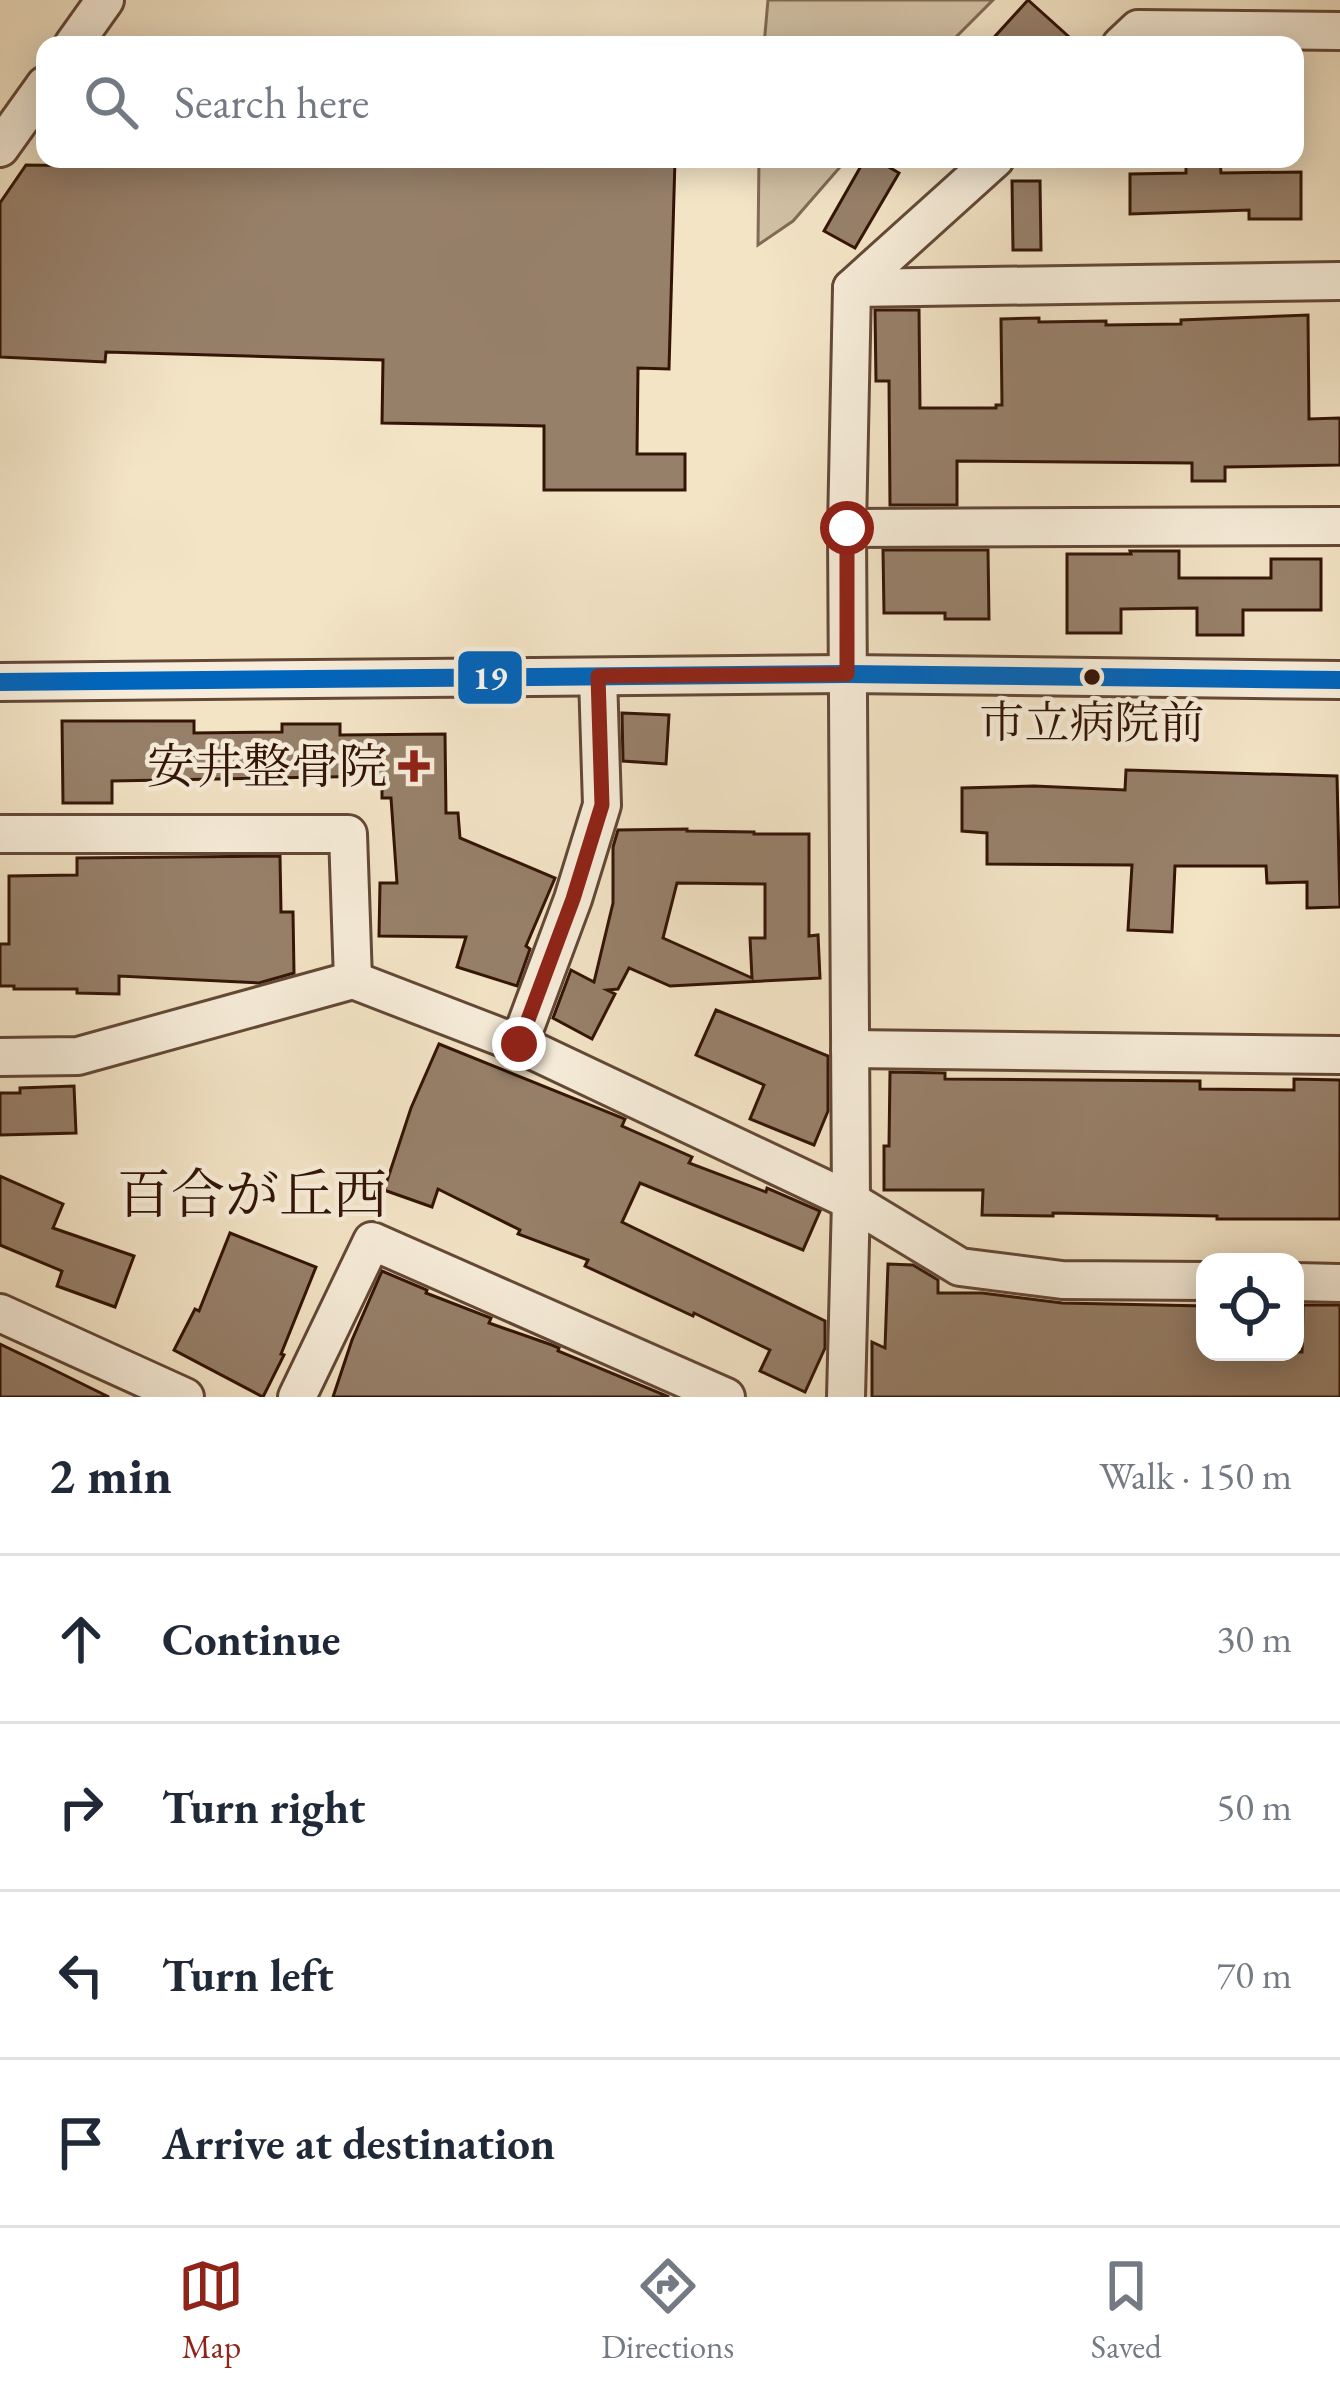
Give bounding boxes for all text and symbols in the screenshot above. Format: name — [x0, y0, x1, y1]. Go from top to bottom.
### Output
search box — [36, 36, 1304, 168]
icon: search — [78, 69, 144, 135]
text: Search here — [174, 73, 369, 131]
route start — [820, 501, 874, 555]
line badge: 19 — [456, 649, 524, 706]
text: 19 — [473, 656, 508, 699]
marker: 市立病院前 — [1081, 666, 1103, 688]
place label: 市立病院前 — [979, 693, 1205, 751]
place label: 安井整骨院 — [147, 735, 387, 797]
marker: 安井整骨院 — [398, 750, 430, 782]
route end — [492, 1017, 546, 1071]
district label: 百合が丘西 — [117, 1159, 387, 1229]
map controls — [1196, 1253, 1304, 1361]
button: locate — [1196, 1253, 1304, 1361]
text: 2 min — [48, 1442, 172, 1508]
text: Walk · 150 m — [1099, 1450, 1292, 1501]
icon: ahead — [48, 1606, 114, 1672]
text: Continue — [162, 1610, 340, 1668]
text: 30 m — [1216, 1613, 1292, 1664]
icon: right — [48, 1774, 114, 1840]
text: Turn right — [162, 1778, 365, 1836]
text: 50 m — [1216, 1781, 1292, 1832]
icon: left — [48, 1942, 114, 2008]
text: Turn left — [162, 1946, 334, 2004]
text: 70 m — [1216, 1949, 1292, 2000]
icon: arrive — [48, 2110, 114, 2176]
text: Arrive at destination — [162, 2114, 555, 2172]
tab: Map — [178, 2253, 244, 2368]
tab: Directions — [601, 2253, 734, 2368]
tab: Saved — [1091, 2253, 1162, 2368]

